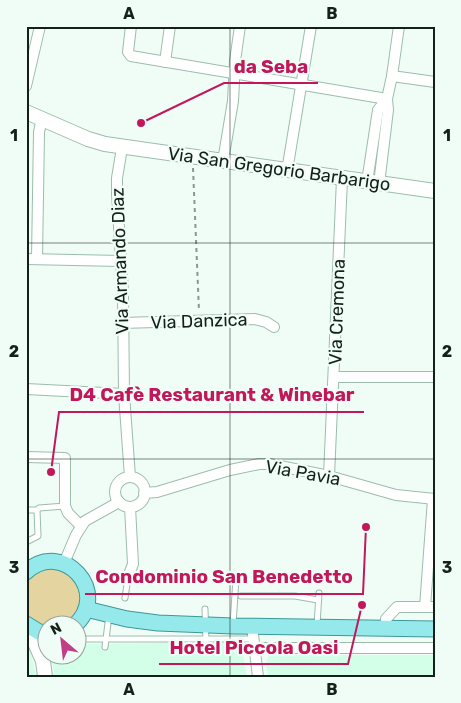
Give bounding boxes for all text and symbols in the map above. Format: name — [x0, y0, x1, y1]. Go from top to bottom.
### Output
text: A — [123, 4, 135, 23]
text: B — [326, 4, 338, 23]
callout: da Seba — [224, 49, 318, 83]
text: da Seba — [234, 55, 308, 78]
text: 1 — [10, 126, 18, 145]
text: 1 — [443, 126, 451, 145]
street label: Via San Gregorio Barbarigo — [166, 142, 392, 196]
street label: Via Armando Diaz — [106, 187, 134, 335]
street label: Via Cremona — [324, 258, 350, 366]
street label: Via Danzica — [150, 308, 248, 334]
text: 2 — [9, 342, 19, 361]
text: 2 — [442, 342, 452, 361]
callout: D4 Cafè Restaurant & Winebar — [59, 378, 364, 412]
text: D4 Cafè Restaurant & Winebar — [70, 383, 355, 406]
street label: Via Pavia — [264, 456, 342, 490]
text: 3 — [9, 558, 19, 577]
text: 3 — [442, 558, 452, 577]
callout: Condominio San Benedetto — [85, 560, 363, 594]
text: Condominio San Benedetto — [95, 565, 353, 588]
north arrow — [38, 616, 88, 666]
text: N — [48, 619, 65, 639]
callout: Hotel Piccola Oasi — [159, 630, 348, 664]
text: Hotel Piccola Oasi — [169, 636, 339, 659]
text: A — [123, 680, 135, 699]
text: B — [326, 680, 338, 699]

